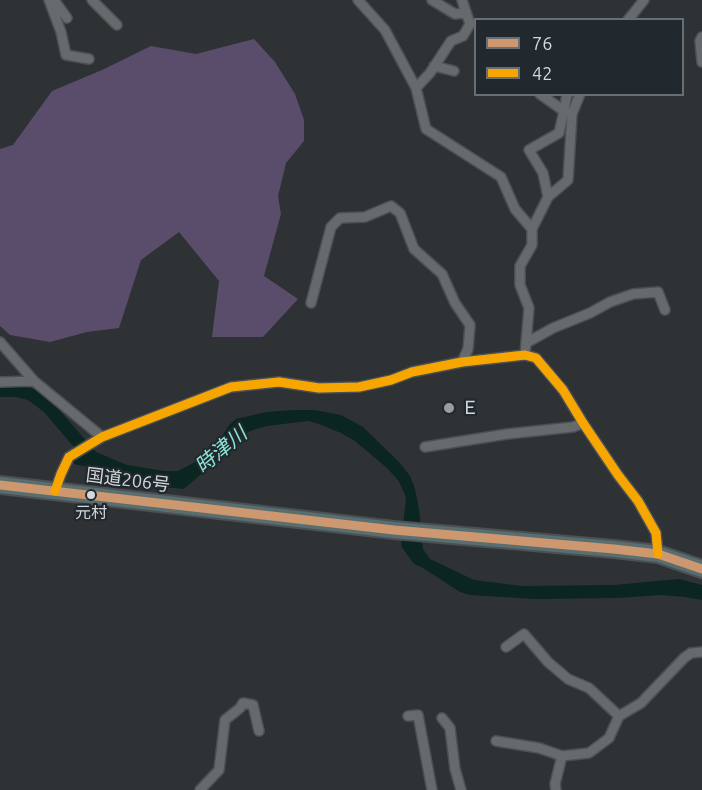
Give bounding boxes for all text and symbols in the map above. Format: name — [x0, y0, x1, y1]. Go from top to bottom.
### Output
legend — [474, 18, 684, 96]
text: 76 — [532, 33, 552, 53]
text: 42 — [532, 63, 552, 83]
place label: Ｅ — [461, 397, 479, 419]
marker: Ｅ — [442, 401, 456, 415]
water label: 時津川 — [190, 422, 252, 478]
street label: 国道206号 — [85, 464, 171, 496]
marker: 元村 — [85, 489, 97, 501]
place label: 元村 — [75, 503, 107, 523]

